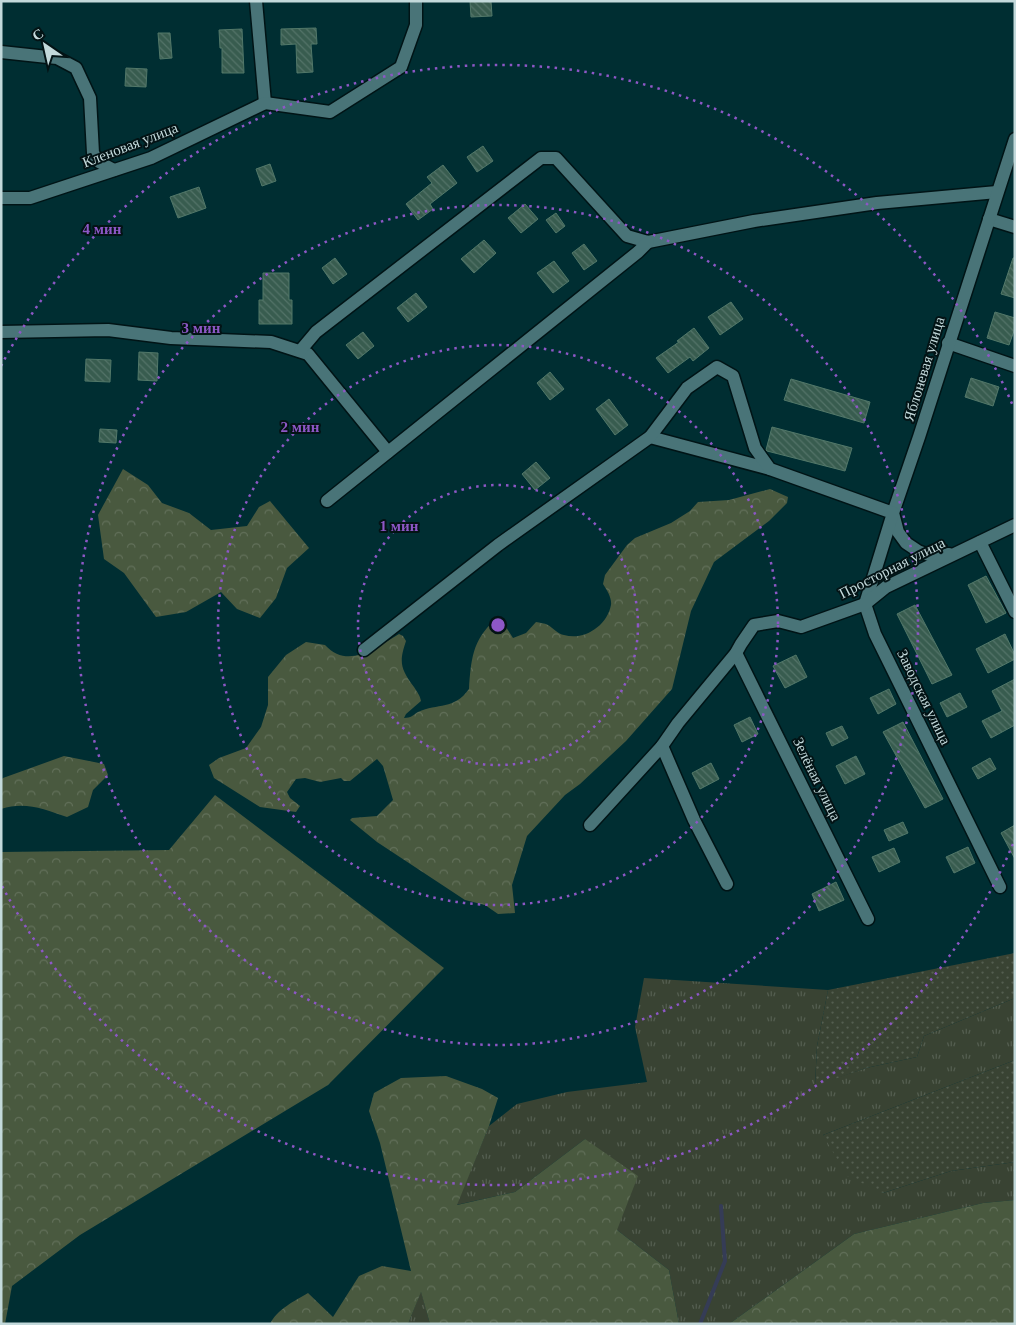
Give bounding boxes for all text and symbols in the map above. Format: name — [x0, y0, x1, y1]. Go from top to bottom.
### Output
north arrow — [20, 20, 70, 70]
text: С — [30, 26, 46, 44]
street label: Кленовая улица — [80, 119, 180, 171]
text: 4 мин — [83, 221, 122, 237]
street label: Яблоневая улица — [901, 315, 948, 423]
text: 3 мин — [182, 320, 221, 336]
text: 2 мин — [281, 419, 320, 435]
text: 1 мин — [380, 518, 419, 534]
street label: Просторная улица — [836, 534, 948, 602]
centre of rings — [489, 616, 507, 634]
street label: Заводская улица — [894, 647, 954, 748]
street label: Зелёная улица — [790, 735, 844, 824]

